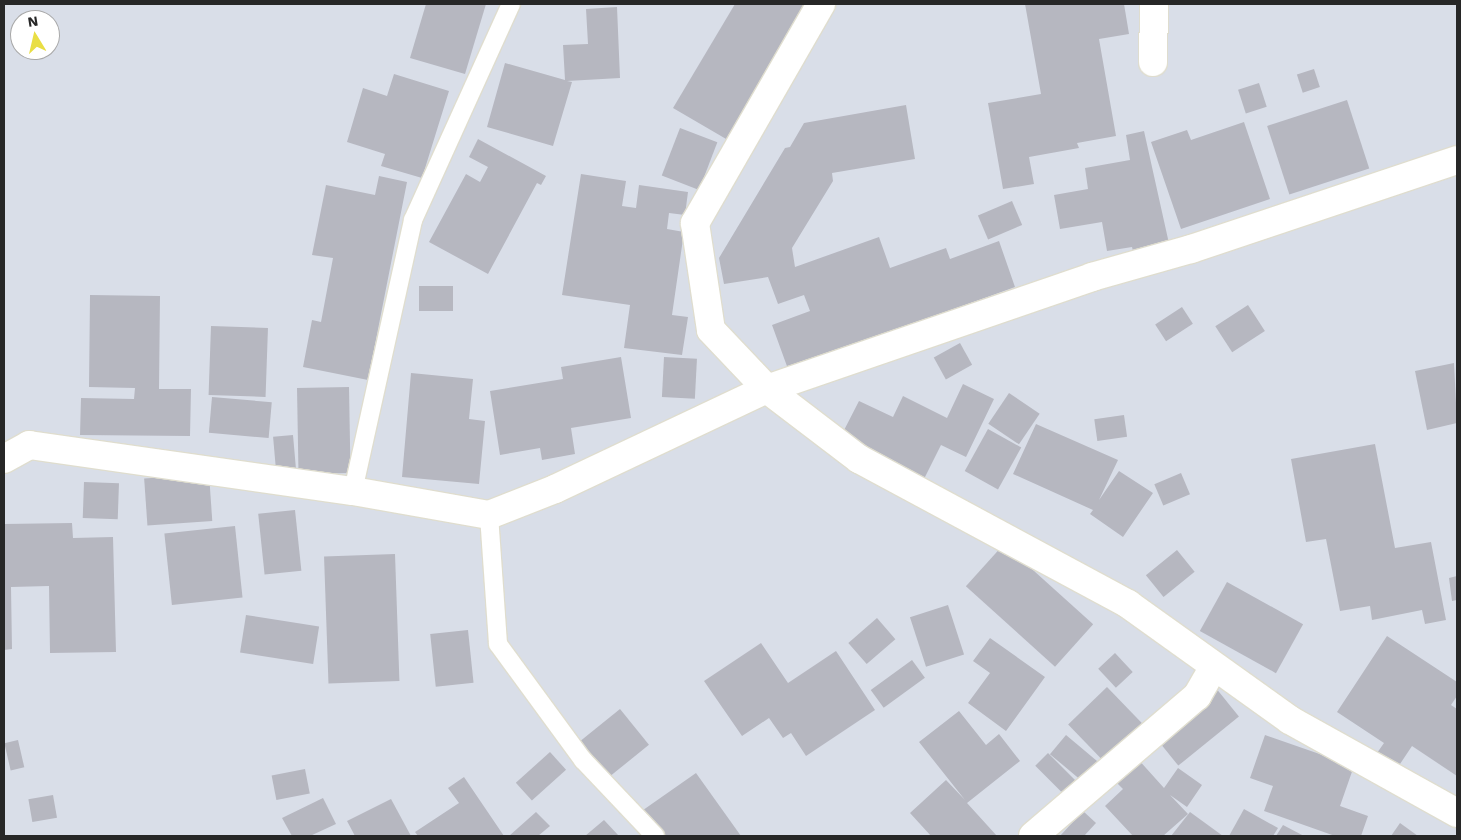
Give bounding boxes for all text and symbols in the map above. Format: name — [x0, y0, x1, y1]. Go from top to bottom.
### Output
north arrow — [10, 10, 60, 60]
text: N — [26, 12, 39, 30]

